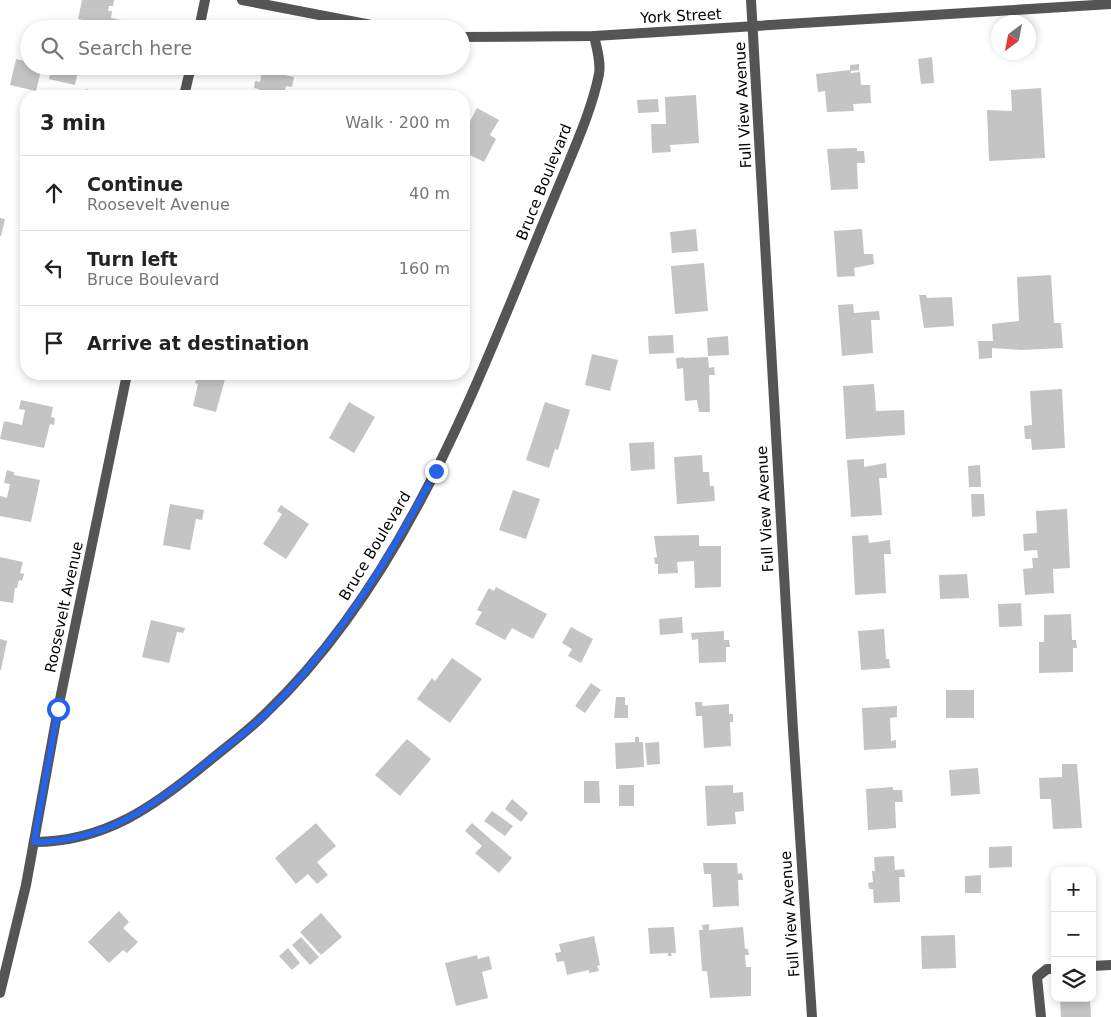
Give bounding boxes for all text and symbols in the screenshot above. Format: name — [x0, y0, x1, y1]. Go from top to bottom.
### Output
street label: York Street — [639, 5, 722, 27]
north arrow — [991, 15, 1036, 60]
search box — [20, 20, 470, 75]
icon: search — [38, 34, 66, 62]
text: Search here — [78, 37, 192, 59]
street label: Full View Avenue — [731, 41, 755, 169]
text: 3 min — [40, 111, 106, 135]
text: Walk · 200 m — [345, 113, 450, 132]
street label: Bruce Boulevard — [512, 121, 576, 243]
text: Continue — [87, 173, 183, 195]
icon: ahead — [40, 179, 68, 207]
text: 40 m — [409, 184, 450, 203]
text: Roosevelt Avenue — [87, 195, 230, 214]
text: Turn left — [87, 248, 178, 270]
icon: left — [40, 254, 68, 282]
text: 160 m — [399, 259, 450, 278]
text: Bruce Boulevard — [87, 270, 219, 289]
icon: arrive — [40, 329, 68, 357]
text: Arrive at destination — [87, 332, 309, 354]
street label: Full View Avenue — [753, 445, 777, 573]
route end — [425, 460, 448, 483]
street label: Bruce Boulevard — [335, 488, 415, 604]
street label: Roosevelt Avenue — [41, 540, 87, 674]
route start — [47, 698, 70, 721]
street label: Full View Avenue — [777, 850, 803, 978]
map controls — [1051, 867, 1096, 1002]
button: + — [1051, 867, 1096, 912]
button: − — [1051, 912, 1096, 957]
button: layers — [1051, 957, 1096, 1002]

